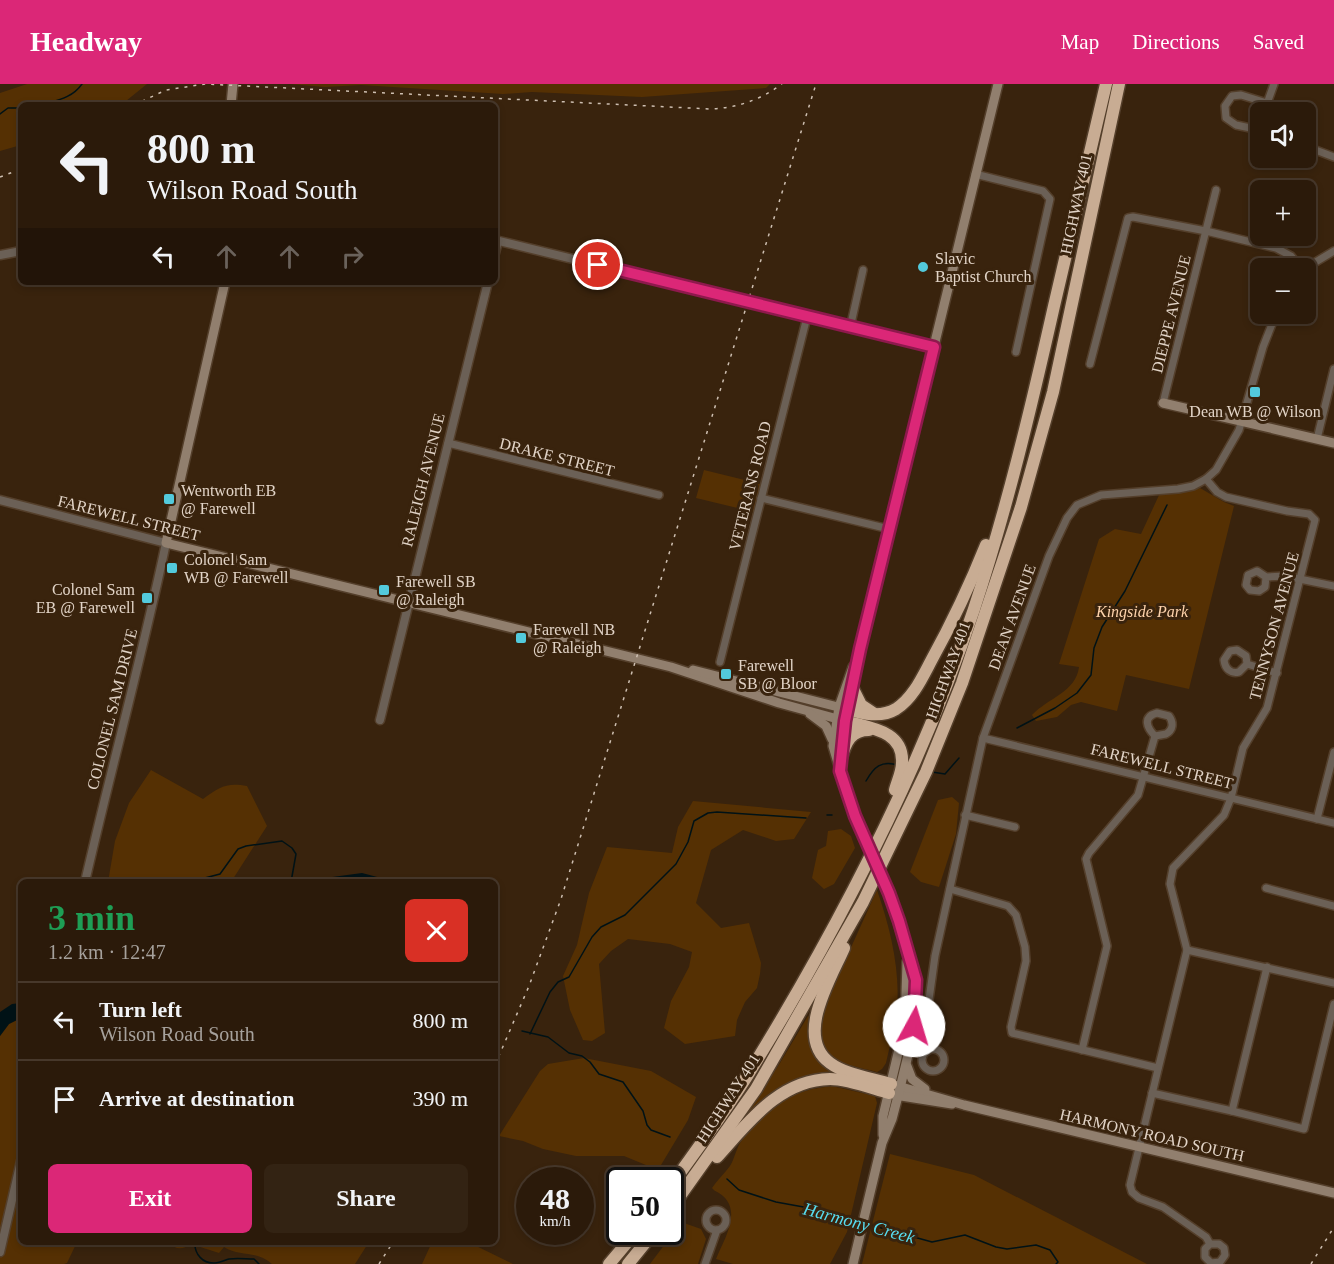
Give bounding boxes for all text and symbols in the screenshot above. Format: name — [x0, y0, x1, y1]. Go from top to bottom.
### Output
text: Headway — [30, 26, 142, 57]
text: Map — [1061, 30, 1099, 54]
text: Directions — [1132, 30, 1220, 54]
text: Saved — [1253, 30, 1304, 54]
map controls — [1250, 102, 1316, 324]
button: sound — [1250, 102, 1316, 168]
icon: left — [48, 126, 126, 204]
text: 800 m — [147, 126, 256, 172]
street label: HIGHWAY 401 — [1057, 152, 1095, 256]
text: Wilson Road South — [147, 175, 357, 205]
button: + — [1250, 180, 1316, 246]
pin — [572, 239, 623, 290]
icon: left — [147, 240, 180, 273]
icon: ahead — [210, 240, 243, 273]
icon: ahead — [273, 240, 306, 273]
icon: right — [336, 240, 369, 273]
icon: arrive — [581, 248, 614, 281]
place label: Slavic Baptist Church — [935, 250, 1031, 286]
street label: DIEPPE AVENUE — [1148, 253, 1194, 375]
button: − — [1250, 258, 1316, 324]
marker: Slavic Baptist Church — [916, 260, 930, 274]
marker: Dean WB @ Wilson — [1248, 385, 1262, 399]
place label: Dean WB @ Wilson — [1189, 403, 1321, 421]
street label: RALEIGH AVENUE — [398, 411, 448, 549]
street label: VETERANS ROAD — [726, 419, 774, 553]
street label: DRAKE STREET — [498, 435, 616, 480]
place label: Wentworth EB @ Farewell — [181, 482, 276, 518]
street label: FAREWELL STREET — [56, 492, 202, 544]
marker: Wentworth EB @ Farewell — [162, 492, 176, 506]
street label: TENNYSON AVENUE — [1246, 550, 1302, 702]
place label: Colonel Sam WB @ Farewell — [184, 551, 289, 587]
marker: Colonel Sam WB @ Farewell — [165, 561, 179, 575]
street label: DEAN AVENUE — [985, 562, 1039, 672]
place label: Farewell SB @ Raleigh — [396, 573, 476, 609]
place label: Colonel Sam EB @ Farewell — [36, 581, 136, 617]
marker: Farewell SB @ Raleigh — [377, 583, 391, 597]
marker: Colonel Sam EB @ Farewell — [140, 591, 154, 605]
park label: Kingside Park — [1095, 603, 1189, 621]
street label: HIGHWAY 401 — [923, 619, 973, 721]
place label: Farewell NB @ Raleigh — [533, 621, 615, 657]
street label: COLONEL SAM DRIVE — [84, 627, 140, 791]
marker: Farewell NB @ Raleigh — [514, 631, 528, 645]
place label: Farewell SB @ Bloor — [738, 657, 817, 693]
marker: Farewell SB @ Bloor — [719, 667, 733, 681]
street label: FAREWELL STREET — [1089, 740, 1235, 792]
text: 3 min — [48, 898, 135, 938]
button: close — [405, 899, 468, 962]
text: 1.2 km · 12:47 — [48, 941, 166, 963]
position arrow — [882, 994, 946, 1058]
text: Turn left — [99, 997, 182, 1022]
icon: left — [48, 1005, 81, 1038]
text: 800 m — [412, 1008, 468, 1033]
text: Wilson Road South — [99, 1023, 255, 1045]
street label: HIGHWAY 401 — [693, 1050, 763, 1146]
icon: arrive — [48, 1083, 81, 1116]
text: Arrive at destination — [99, 1086, 295, 1111]
text: 390 m — [412, 1086, 468, 1111]
street label: HARMONY ROAD SOUTH — [1058, 1105, 1246, 1165]
button: Exit — [48, 1164, 252, 1233]
button: Share — [264, 1164, 468, 1233]
speed limit sign: 50 — [606, 1167, 684, 1245]
text: 48 — [540, 1182, 570, 1215]
water label: Harmony Creek — [800, 1198, 918, 1248]
text: km/h — [540, 1213, 570, 1229]

